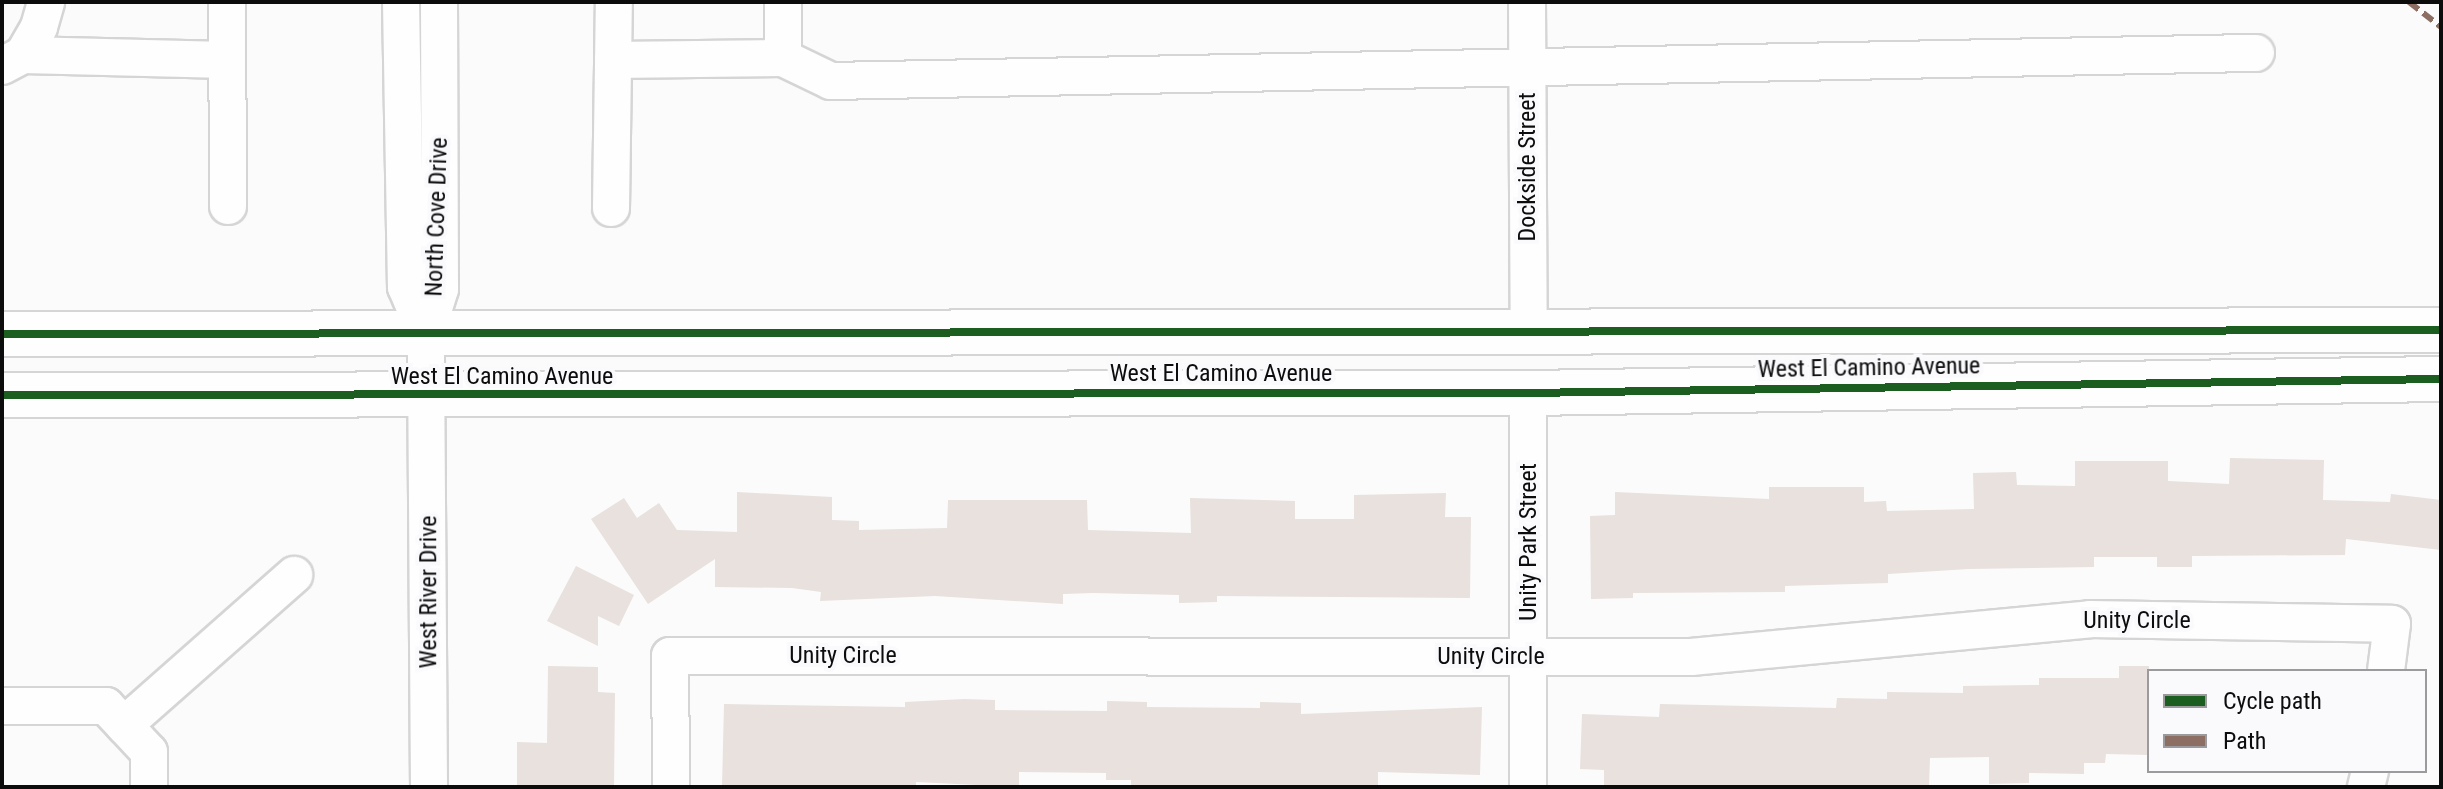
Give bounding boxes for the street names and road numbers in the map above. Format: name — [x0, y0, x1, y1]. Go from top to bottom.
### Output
street label: Dockside Street — [1514, 92, 1542, 242]
street label: North Cove Drive — [420, 137, 454, 297]
street label: West El Camino Avenue — [1757, 352, 1981, 384]
street label: West El Camino Avenue — [1110, 360, 1332, 388]
street label: West El Camino Avenue — [391, 363, 613, 391]
street label: Unity Park Street — [1515, 463, 1543, 621]
street label: West River Drive — [415, 515, 443, 669]
street label: Unity Circle — [2083, 607, 2191, 635]
street label: Unity Circle — [789, 642, 897, 670]
street label: Unity Circle — [1437, 643, 1545, 671]

